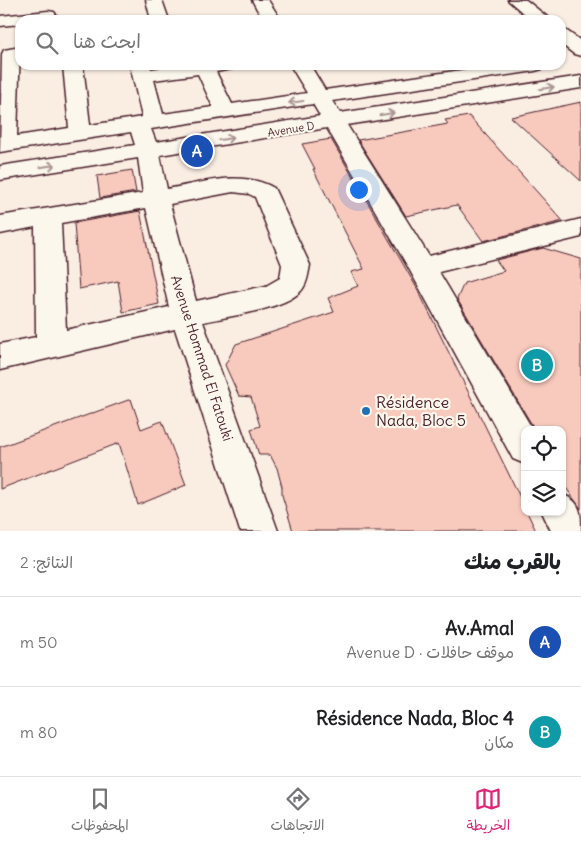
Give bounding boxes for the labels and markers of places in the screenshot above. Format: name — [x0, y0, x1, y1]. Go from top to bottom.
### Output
pin: A — [181, 132, 213, 170]
pin: B — [521, 346, 553, 384]
place label: Résidence Nada, Bloc 5 — [376, 392, 466, 430]
marker: Résidence Nada, Bloc 5 — [360, 405, 372, 417]

